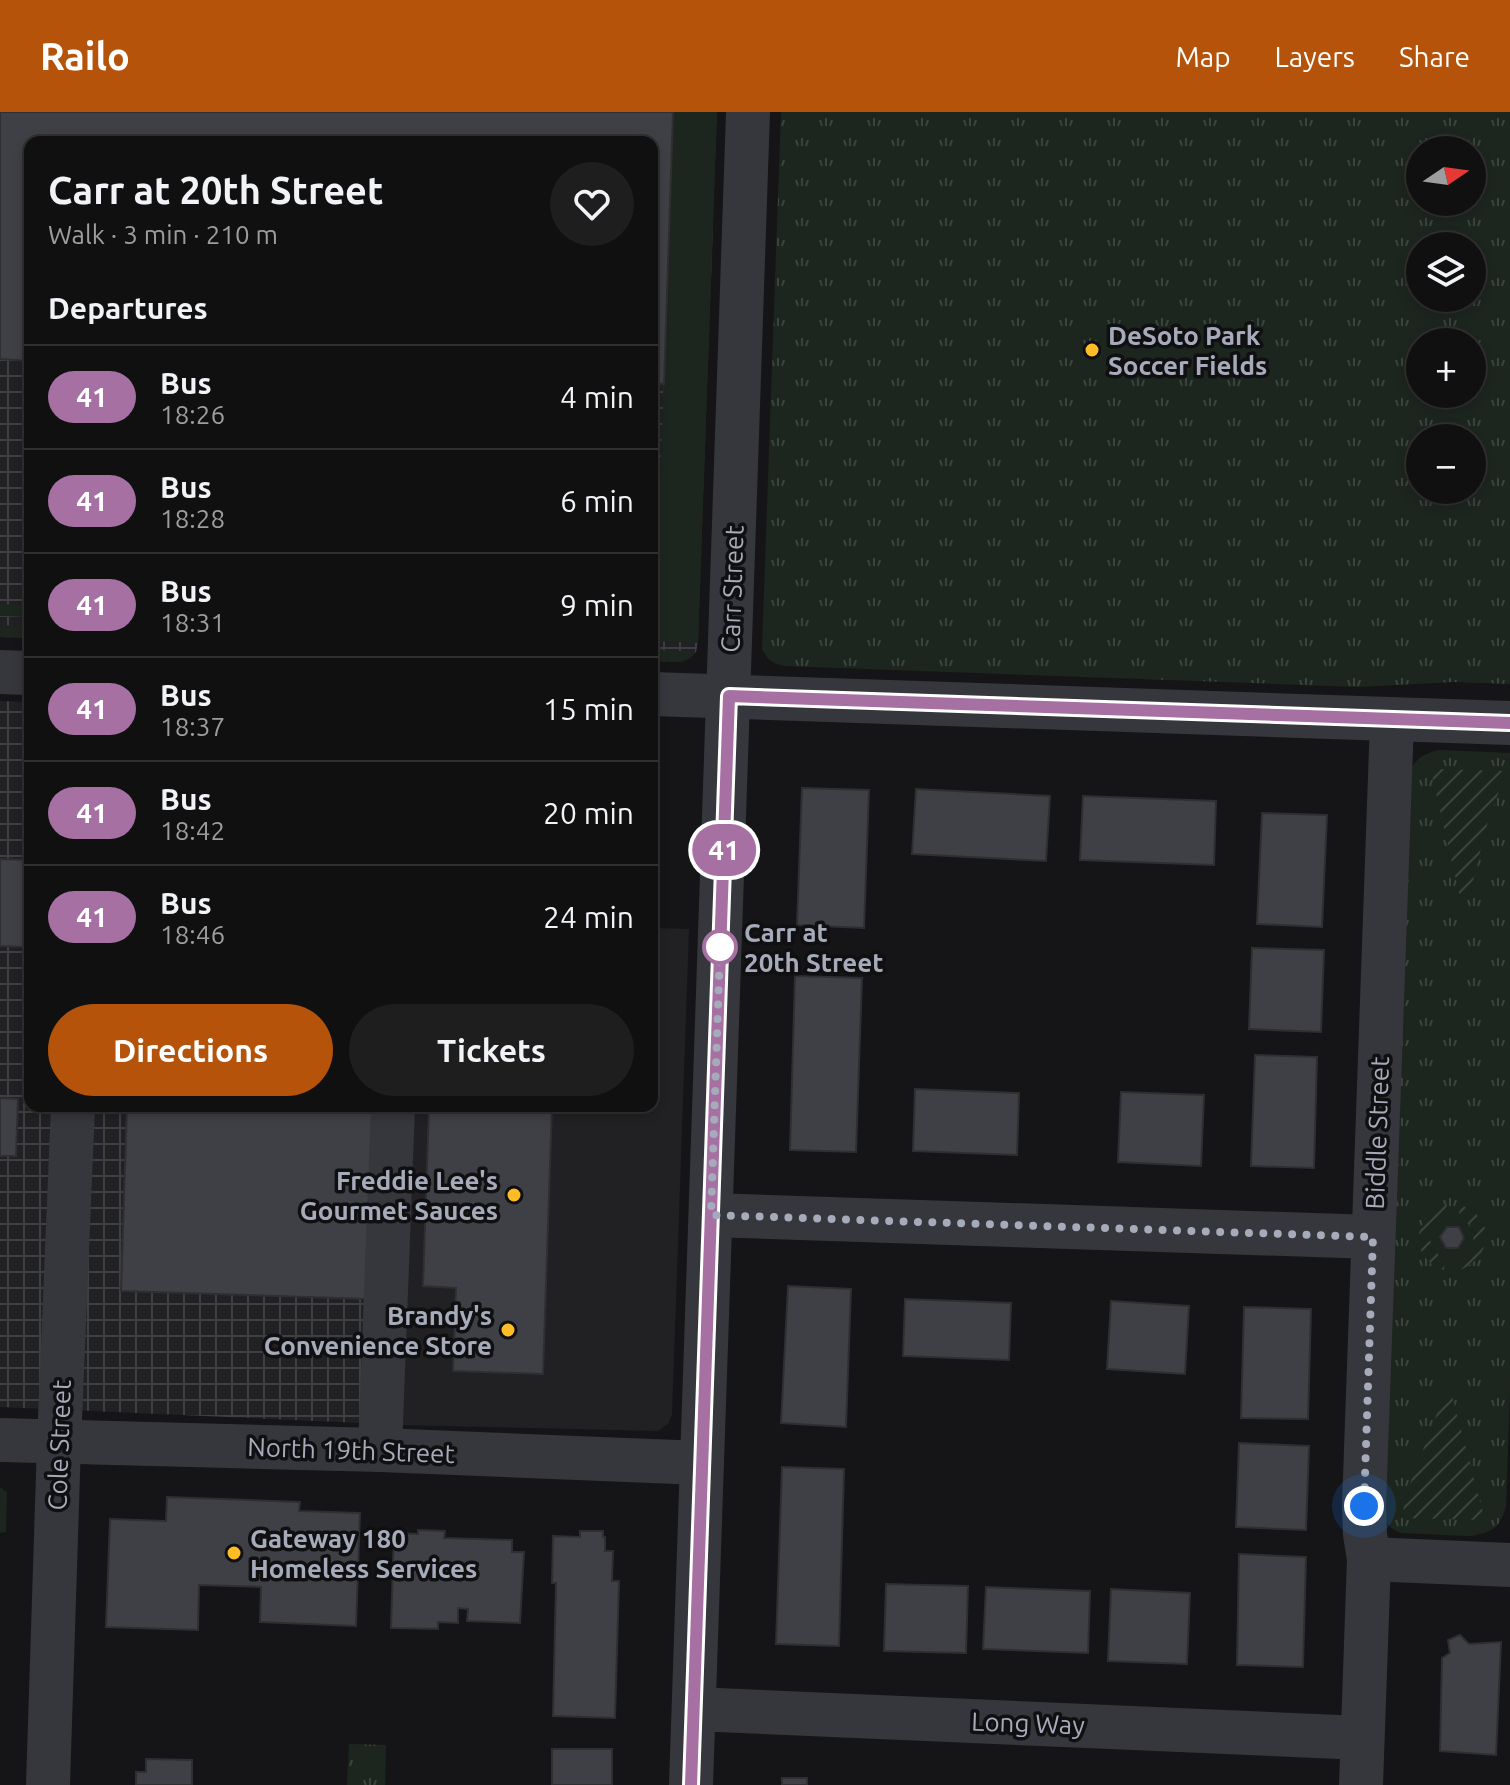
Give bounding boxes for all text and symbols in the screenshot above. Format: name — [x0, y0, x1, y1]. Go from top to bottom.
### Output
text: Railo — [40, 35, 130, 77]
text: Map — [1175, 41, 1231, 72]
text: Layers — [1275, 41, 1355, 72]
text: Share — [1399, 41, 1470, 72]
north arrow — [1406, 136, 1486, 216]
map controls — [1406, 136, 1486, 504]
button: heart — [550, 162, 634, 246]
text: Carr at 20th Street — [48, 169, 383, 211]
text: Walk · 3 min · 210 m — [48, 220, 278, 249]
button: layers — [1406, 232, 1486, 312]
text: Departures — [48, 291, 208, 325]
place label: DeSoto Park Soccer Fields — [1108, 321, 1267, 380]
button: + — [1406, 328, 1486, 408]
marker: DeSoto Park Soccer Fields — [1083, 341, 1101, 359]
text: Bus — [160, 366, 212, 400]
text: 4 min — [560, 380, 634, 414]
text: 41 — [76, 381, 108, 412]
text: 18:26 — [160, 400, 225, 429]
button: − — [1406, 424, 1486, 504]
text: Bus — [160, 470, 212, 504]
text: 6 min — [560, 484, 634, 518]
text: 41 — [76, 485, 108, 516]
text: 18:28 — [160, 504, 225, 533]
street label: Carr Street — [715, 525, 749, 653]
text: Bus — [160, 574, 212, 608]
text: 9 min — [560, 588, 634, 622]
text: 41 — [76, 589, 108, 620]
text: 18:31 — [160, 608, 225, 637]
text: Bus — [160, 678, 212, 712]
text: 15 min — [543, 692, 634, 726]
text: 41 — [76, 693, 108, 724]
text: 18:37 — [160, 712, 225, 741]
text: Bus — [160, 782, 212, 816]
text: 20 min — [543, 796, 634, 830]
text: 41 — [76, 797, 108, 828]
text: 18:42 — [160, 816, 225, 845]
line badge: 41 — [688, 824, 760, 876]
text: 41 — [708, 834, 740, 865]
text: Bus — [160, 886, 212, 920]
text: 24 min — [543, 900, 634, 934]
text: 41 — [76, 901, 108, 932]
place label: Carr at 20th Street — [744, 918, 884, 977]
text: 18:46 — [160, 920, 225, 949]
marker: Carr at 20th Street — [703, 930, 737, 964]
button: Directions — [48, 1004, 333, 1096]
button: Tickets — [349, 1004, 634, 1096]
street label: Biddle Street — [1360, 1056, 1394, 1210]
place label: Freddie Lee's Gourmet Sauces — [300, 1166, 498, 1225]
marker: Freddie Lee's Gourmet Sauces — [505, 1186, 523, 1204]
place label: Brandy's Convenience Store — [264, 1301, 492, 1360]
marker: Brandy's Convenience Store — [499, 1321, 517, 1339]
street label: Cole Street — [42, 1379, 76, 1511]
street label: North 19th Street — [247, 1432, 455, 1468]
your location — [1344, 1486, 1384, 1526]
place label: Gateway 180 Homeless Services — [250, 1524, 477, 1583]
marker: Gateway 180 Homeless Services — [225, 1544, 243, 1562]
street label: Long Way — [971, 1707, 1085, 1739]

